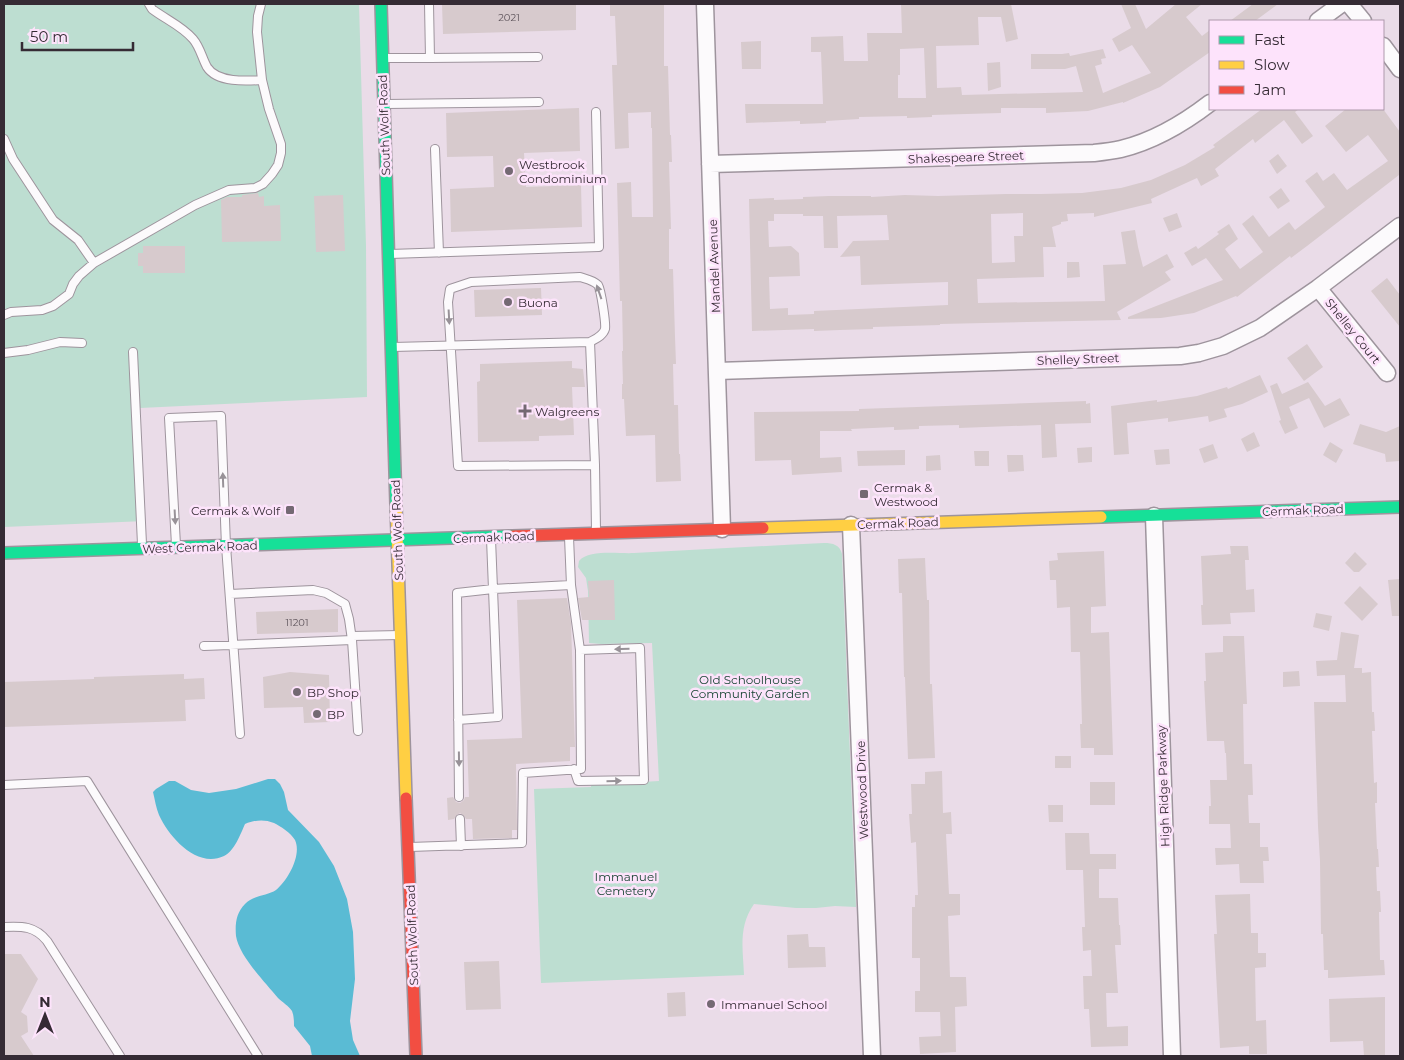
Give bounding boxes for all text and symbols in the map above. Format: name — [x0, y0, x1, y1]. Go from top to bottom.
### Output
house number: 2021 — [498, 11, 520, 24]
scale bar — [22, 20, 134, 52]
legend — [1209, 20, 1384, 110]
text: 50 m — [30, 27, 68, 46]
text: Fast — [1254, 30, 1285, 49]
text: Slow — [1254, 55, 1290, 74]
street label: South Wolf Road — [375, 74, 393, 176]
text: Jam — [1253, 80, 1286, 99]
street label: Shakespeare Street — [908, 147, 1024, 167]
place label: Westbrook Condominium — [519, 157, 607, 186]
marker: Westbrook Condominium — [503, 165, 515, 177]
street label: Mandel Avenue — [705, 219, 723, 313]
one-way arrow — [595, 284, 603, 299]
place label: Buona — [518, 295, 558, 310]
street label: Shelley Court — [1322, 295, 1384, 367]
marker: Buona — [502, 296, 514, 308]
one-way arrow — [445, 310, 453, 326]
street label: Shelley Street — [1037, 350, 1120, 368]
place label: Walgreens — [535, 404, 599, 419]
marker: Walgreens — [519, 405, 531, 417]
one-way arrow — [219, 472, 227, 488]
street label: South Wolf Road — [388, 479, 406, 581]
place label: Cermak & Westwood — [874, 480, 938, 509]
marker: Cermak & Westwood — [858, 488, 870, 500]
street label: Cermak Road — [1262, 501, 1344, 519]
place label: Cermak & Wolf — [191, 503, 281, 518]
marker: Cermak & Wolf — [284, 504, 296, 516]
one-way arrow — [171, 509, 179, 525]
street label: Cermak Road — [857, 514, 939, 532]
street label: Cermak Road — [453, 528, 535, 546]
street label: West Cermak Road — [142, 537, 258, 557]
house number: 11201 — [285, 616, 309, 629]
one-way arrow — [614, 645, 630, 653]
park label: Old Schoolhouse Community Garden — [690, 672, 810, 701]
place label: BP Shop — [307, 685, 359, 700]
marker: BP Shop — [291, 686, 303, 698]
place label: BP — [327, 707, 345, 722]
marker: BP — [311, 708, 323, 720]
street label: High Ridge Parkway — [1153, 724, 1173, 847]
street label: Westwood Drive — [853, 740, 871, 840]
one-way arrow — [455, 751, 463, 767]
one-way arrow — [606, 776, 622, 784]
park label: Immanuel Cemetery — [595, 869, 657, 898]
street label: South Wolf Road — [403, 884, 421, 986]
north arrow — [20, 990, 70, 1040]
text: N — [39, 993, 51, 1011]
place label: Immanuel School — [721, 997, 827, 1012]
marker: Immanuel School — [705, 998, 717, 1010]

